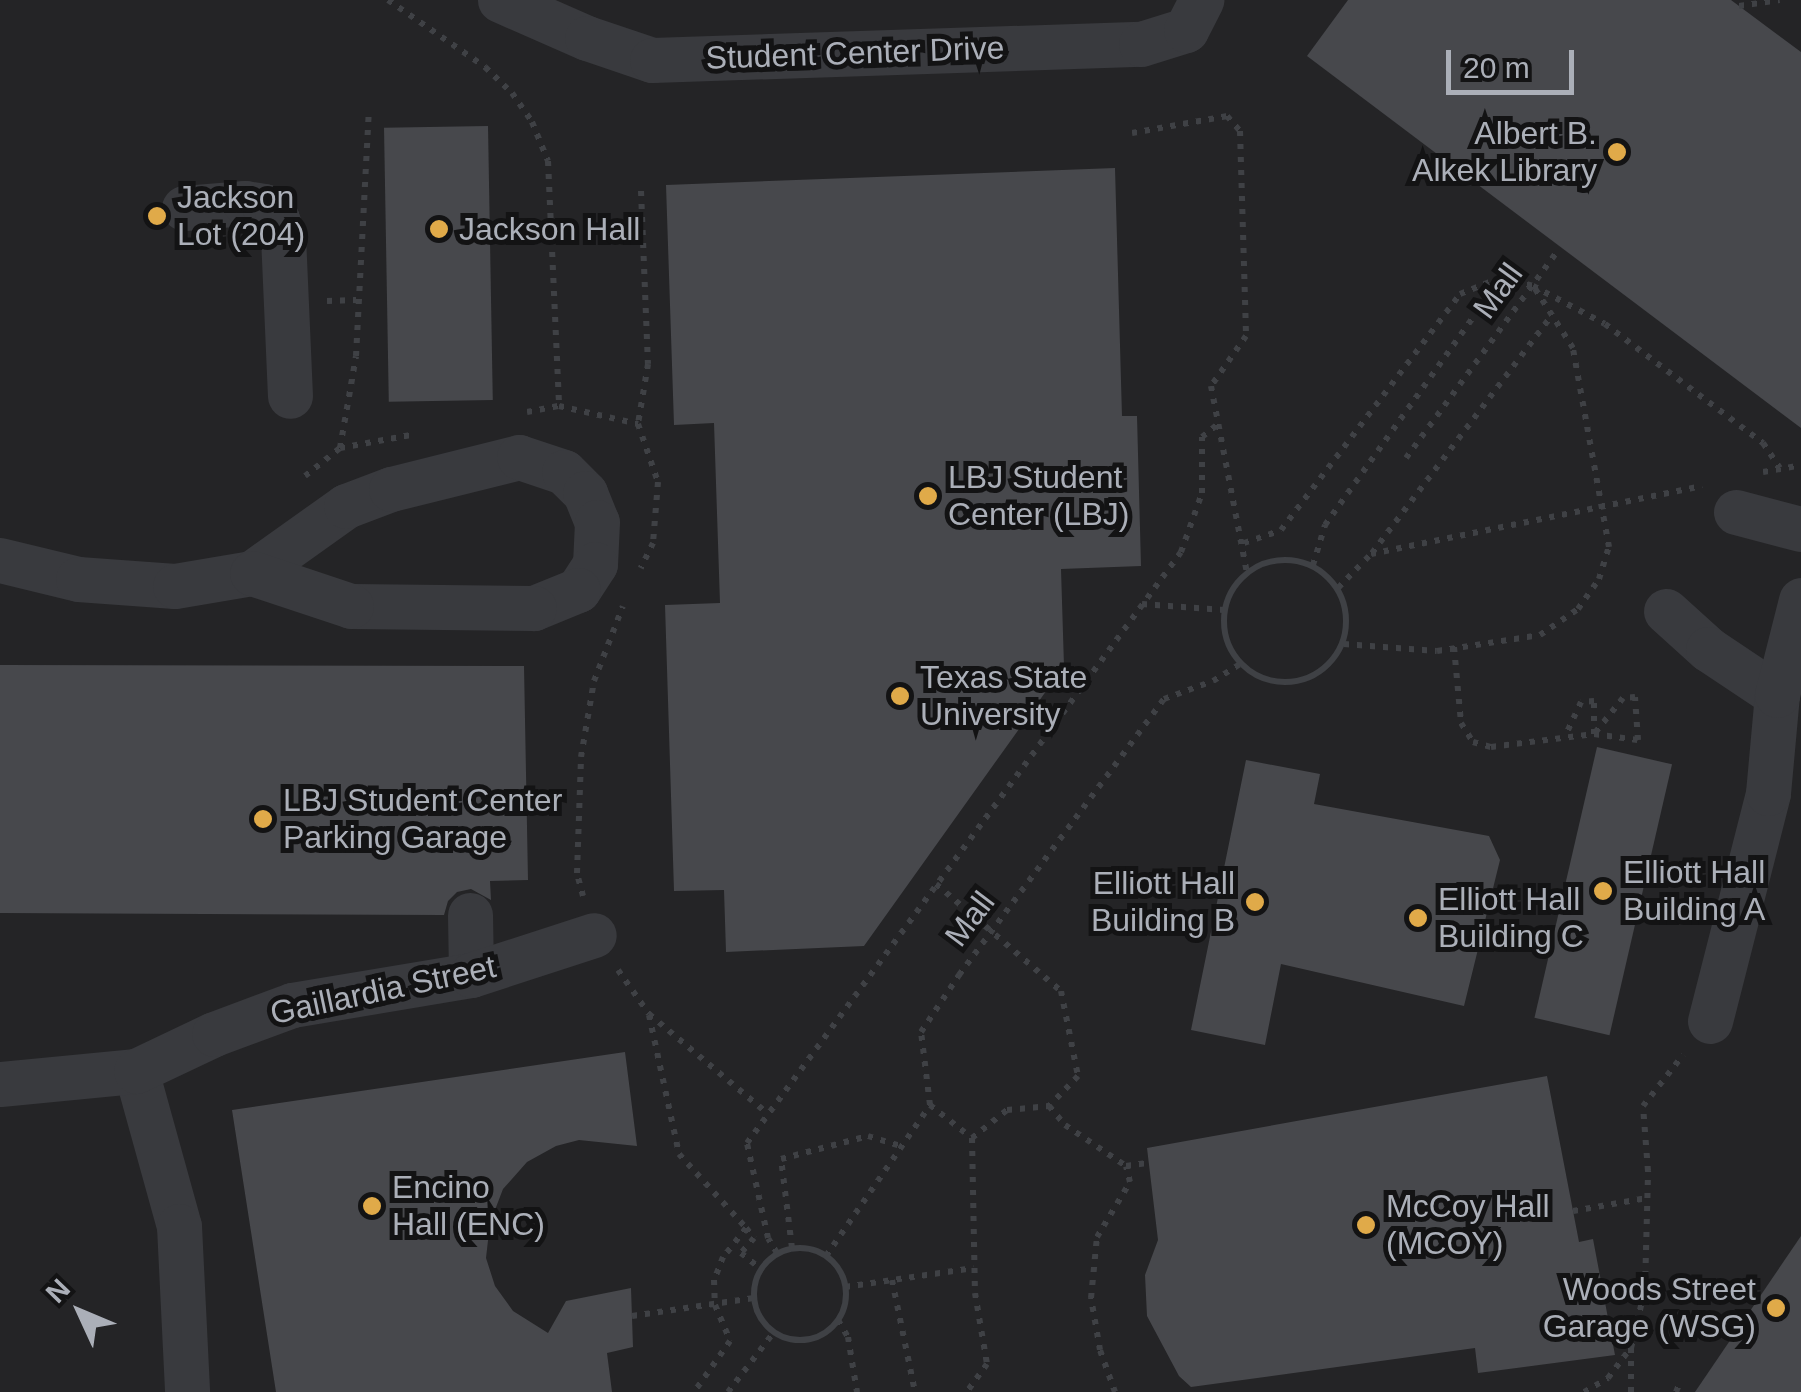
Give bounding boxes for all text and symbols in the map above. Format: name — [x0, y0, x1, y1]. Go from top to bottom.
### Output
street label: Student Center Drive — [705, 29, 1005, 77]
scale bar — [1451, 30, 1578, 92]
text: 20 m — [1463, 51, 1530, 84]
place label: Albert B. Alkek Library — [1412, 115, 1597, 190]
marker: Albert B. Alkek Library — [1606, 141, 1628, 163]
place label: Jackson Lot (204) — [177, 179, 305, 254]
marker: Jackson Lot (204) — [146, 205, 168, 227]
place label: Jackson Hall — [459, 210, 640, 248]
marker: Jackson Hall — [428, 218, 450, 240]
street label: Mall — [1465, 256, 1531, 326]
place label: LBJ Student Center (LBJ) — [948, 459, 1129, 534]
marker: LBJ Student Center (LBJ) — [917, 485, 939, 507]
place label: Texas State University — [920, 659, 1087, 734]
marker: Texas State University — [889, 685, 911, 707]
place label: LBJ Student Center Parking Garage — [283, 782, 562, 857]
marker: LBJ Student Center Parking Garage — [252, 808, 274, 830]
place label: Elliott Hall Building A — [1623, 854, 1767, 929]
place label: Elliott Hall Building B — [1091, 865, 1235, 940]
marker: Elliott Hall Building A — [1592, 880, 1614, 902]
place label: Elliott Hall Building C — [1438, 881, 1584, 956]
street label: Mall — [937, 884, 1003, 954]
marker: Elliott Hall Building B — [1244, 891, 1266, 913]
marker: Elliott Hall Building C — [1407, 907, 1429, 929]
street label: Gaillardia Street — [267, 947, 499, 1033]
place label: Encino Hall (ENC) — [392, 1169, 545, 1244]
place label: McCoy Hall (MCOY) — [1386, 1188, 1550, 1263]
marker: Encino Hall (ENC) — [361, 1195, 383, 1217]
marker: McCoy Hall (MCOY) — [1355, 1214, 1377, 1236]
north arrow — [30, 1262, 130, 1362]
place label: Woods Street Garage (WSG) — [1543, 1271, 1756, 1346]
text: N — [40, 1273, 76, 1309]
marker: Woods Street Garage (WSG) — [1765, 1297, 1787, 1319]

